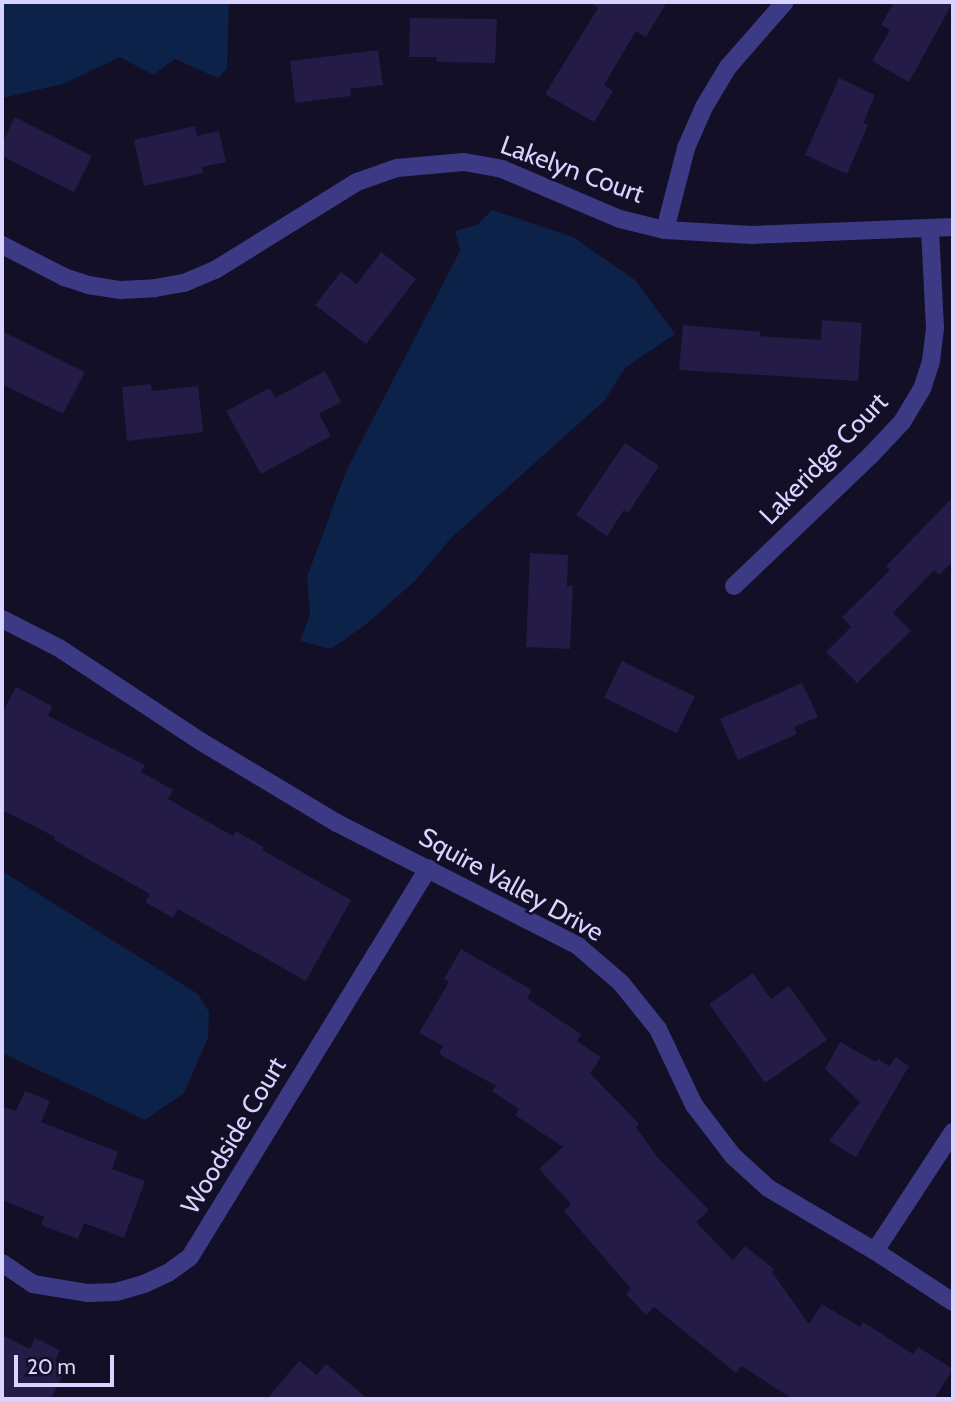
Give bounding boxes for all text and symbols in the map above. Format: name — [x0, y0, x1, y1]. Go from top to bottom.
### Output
street label: Lakelyn Court — [496, 130, 648, 210]
street label: Lakeridge Court — [753, 387, 895, 531]
street label: Squire Valley Drive — [413, 821, 609, 949]
street label: Woodside Court — [175, 1052, 293, 1220]
scale bar — [18, 1342, 117, 1386]
text: 20 m — [27, 1354, 76, 1379]

